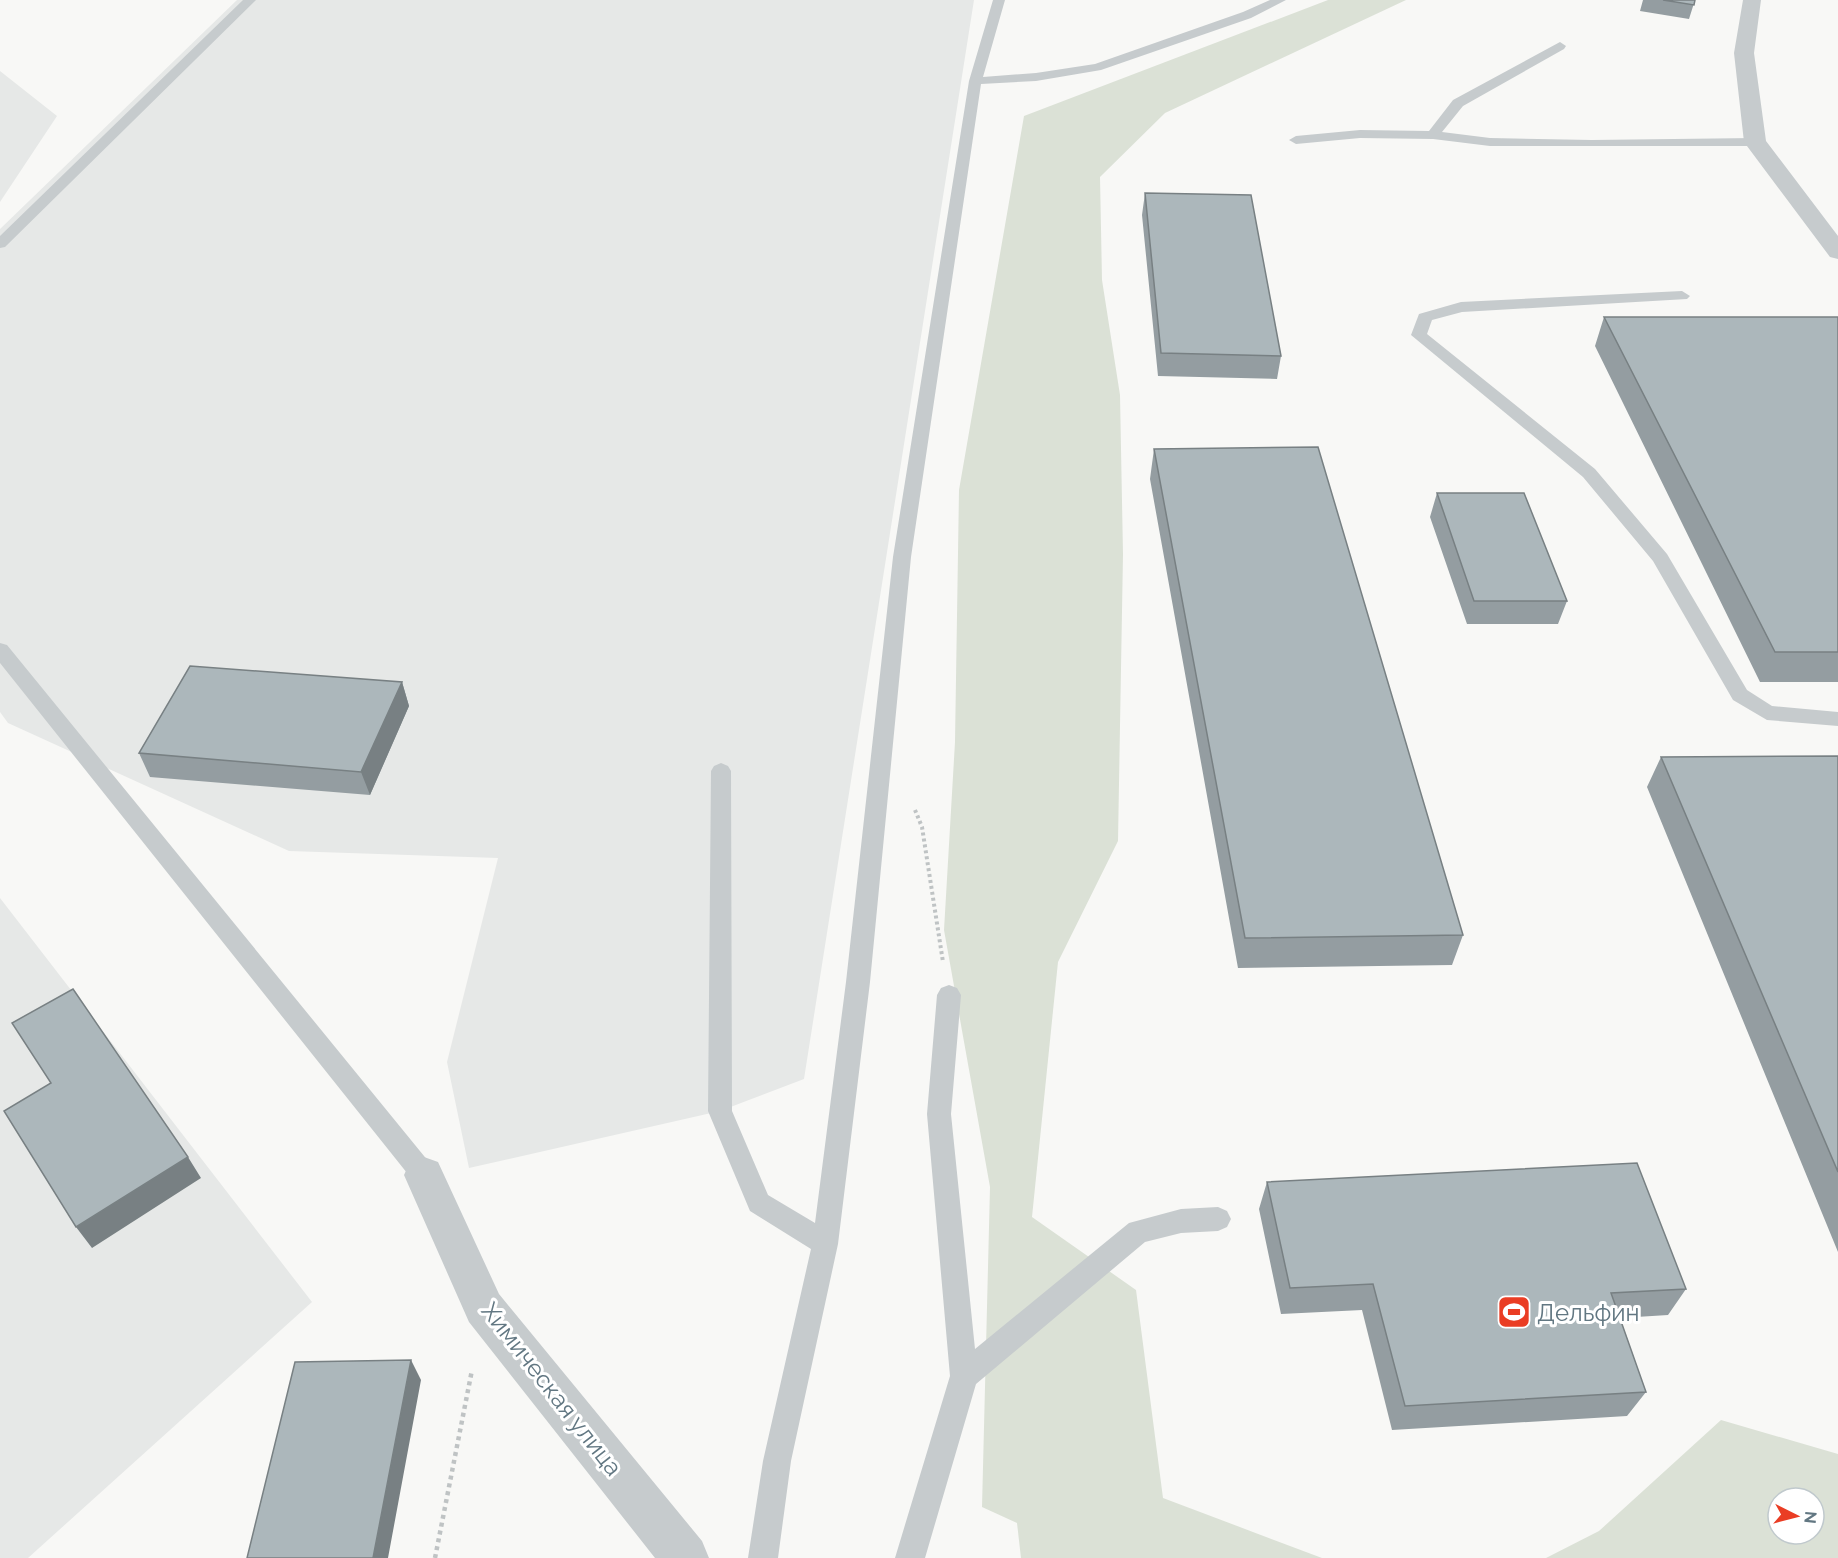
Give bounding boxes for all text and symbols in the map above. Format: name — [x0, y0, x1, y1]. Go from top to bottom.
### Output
sports icon: Дельфин — [1496, 1294, 1532, 1330]
street label: Химическая улица — [475, 1297, 629, 1481]
place label: Дельфин — [1537, 1298, 1639, 1327]
north arrow — [1766, 1486, 1826, 1546]
text: N — [1800, 1510, 1821, 1525]

